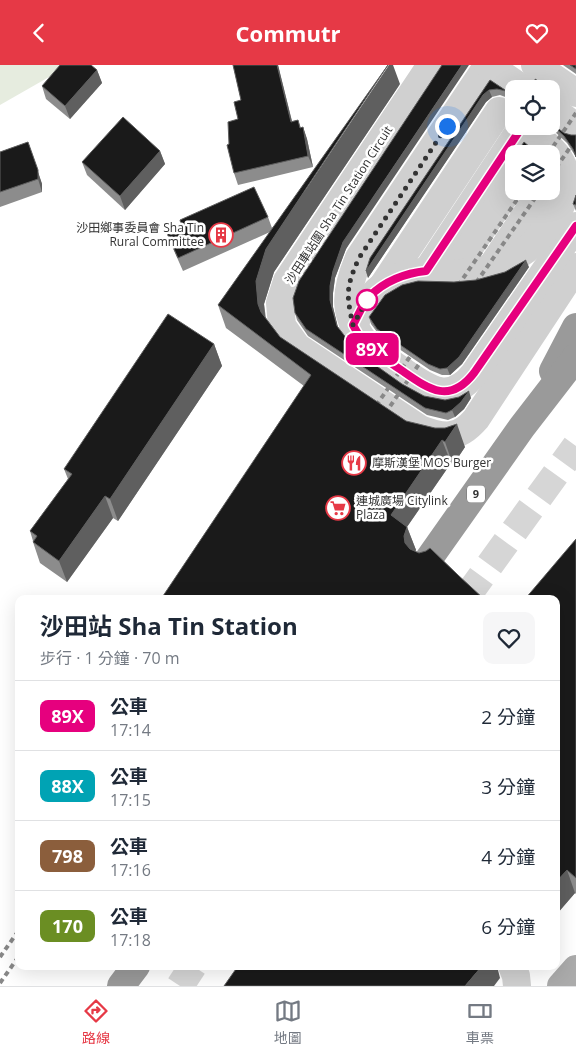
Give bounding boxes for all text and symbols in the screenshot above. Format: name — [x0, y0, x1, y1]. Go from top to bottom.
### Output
text: Commutr — [236, 18, 340, 48]
icon: back — [25, 19, 53, 47]
icon: heart — [523, 19, 551, 47]
map controls — [505, 80, 560, 200]
button: locate — [505, 80, 560, 135]
your location — [435, 114, 460, 139]
street label: 沙田車站圍 Sha Tin Station Circuit — [281, 122, 396, 287]
button: layers — [505, 145, 560, 200]
place label: 沙田鄉事委員會 Sha Tin Rural Committee — [76, 219, 204, 250]
building icon: 沙田鄉事委員會 Sha Tin Rural Committee — [208, 222, 234, 248]
unlabelled marker — [356, 289, 378, 311]
line badge: 89X — [343, 333, 401, 365]
text: 89X — [356, 337, 388, 361]
restaurant icon: 摩斯漢堡 MOS Burger — [341, 450, 367, 476]
place label: 摩斯漢堡 MOS Burger — [372, 454, 491, 471]
road number: 9 — [467, 485, 485, 503]
place label: 連城廣場 Citylink Plaza — [356, 492, 448, 523]
supermarket icon: 連城廣場 Citylink Plaza — [325, 495, 351, 521]
text: 沙田站 Sha Tin Station — [40, 609, 298, 642]
button: heart — [483, 612, 535, 664]
text: 步行 · 1 分鐘 · 70 m — [40, 647, 180, 669]
text: 公車 — [110, 693, 148, 719]
text: 89X — [51, 704, 84, 728]
text: 2 分鐘 — [481, 704, 535, 730]
text: 17:14 — [110, 719, 151, 741]
text: 公車 — [110, 763, 148, 789]
text: 88X — [51, 774, 84, 798]
text: 3 分鐘 — [481, 774, 535, 800]
text: 17:15 — [110, 789, 151, 811]
text: 公車 — [110, 833, 148, 859]
text: 798 — [52, 844, 83, 868]
text: 4 分鐘 — [481, 844, 535, 870]
text: 17:16 — [110, 859, 151, 881]
text: 公車 — [110, 903, 148, 929]
text: 170 — [52, 914, 83, 938]
text: 6 分鐘 — [481, 914, 535, 940]
text: 17:18 — [110, 929, 151, 951]
tab: 路線 — [82, 997, 110, 1047]
tab: 地圖 — [274, 997, 302, 1047]
tab: 車票 — [466, 997, 494, 1047]

